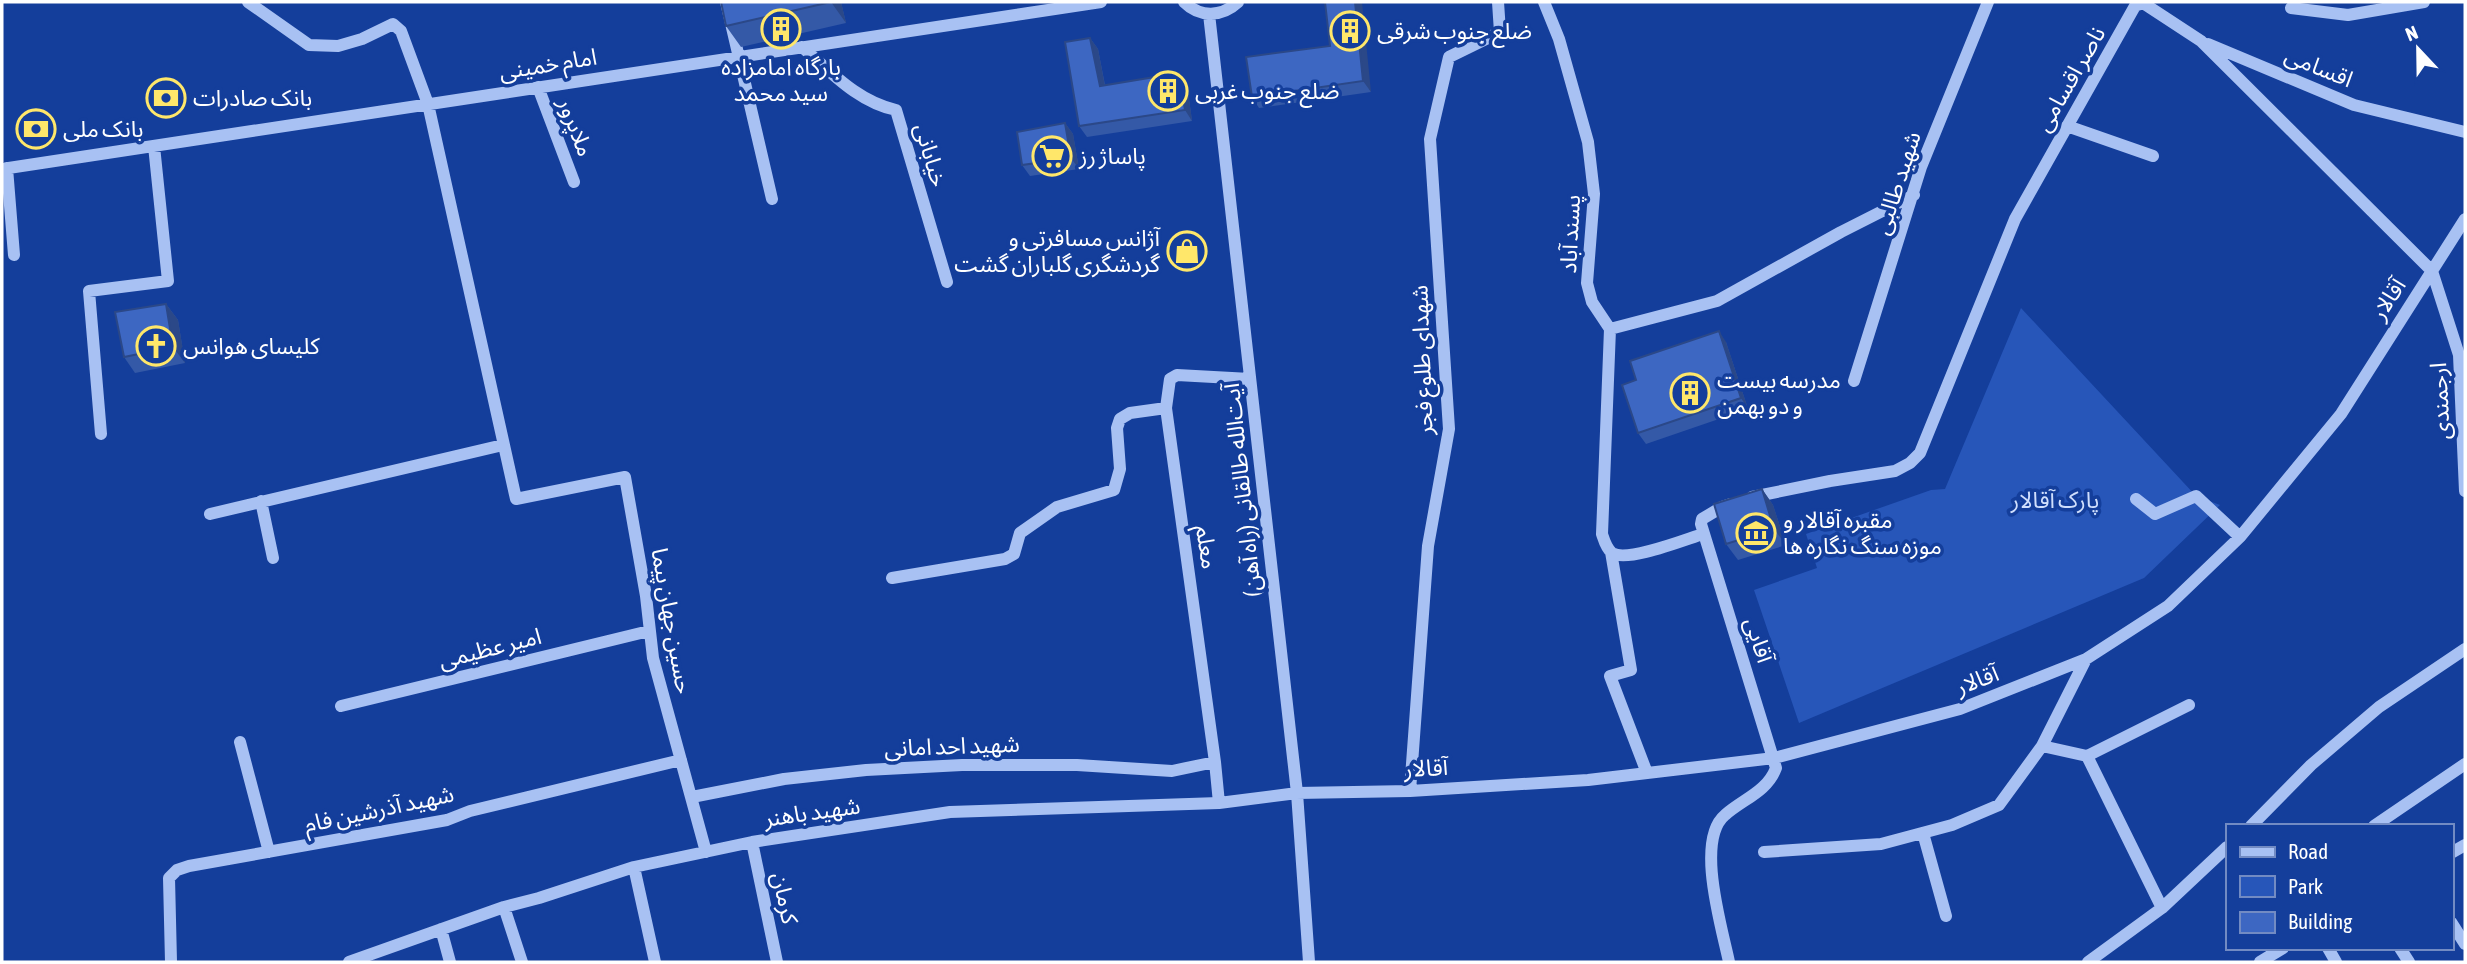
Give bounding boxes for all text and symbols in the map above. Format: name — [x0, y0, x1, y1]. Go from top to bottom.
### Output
building icon: بارگاه امامزاده سید محمد — [760, 8, 802, 50]
building icon: ضلع جنوب شرقی — [1329, 10, 1371, 52]
north arrow — [2383, 14, 2453, 84]
place label: ضلع جنوب شرقی — [1377, 18, 1532, 48]
text: N — [2402, 21, 2421, 46]
street label: ناصر اقسامی — [2030, 22, 2111, 137]
street label: اقسامی — [2281, 42, 2357, 92]
street label: امام خمینی — [497, 43, 600, 90]
place label: بارگاه امامزاده سید محمد — [721, 54, 841, 106]
building icon: ضلع جنوب غربی — [1147, 70, 1189, 112]
bank icon: بانک صادرات — [145, 77, 187, 119]
place label: ضلع جنوب غربی — [1195, 78, 1339, 108]
place label: بانک صادرات — [193, 85, 312, 112]
street label: ملاپرور — [551, 93, 599, 161]
bank icon: بانک ملی — [15, 108, 57, 150]
place label: بانک ملی — [63, 116, 144, 142]
street label: خیابانی — [910, 120, 952, 190]
street label: شهید طالبی — [1868, 128, 1926, 238]
supermarket icon: پاساژ رز — [1031, 135, 1073, 177]
place label: پاساژ رز — [1078, 143, 1146, 171]
street label: پسند آباد — [1555, 194, 1587, 274]
place label: آژانس مسافرتی و گردشگری گلباران گشت — [954, 225, 1161, 278]
shop icon: آژانس مسافرتی و گردشگری گلباران گشت — [1166, 230, 1208, 272]
street label: آقالار — [2365, 272, 2412, 326]
street label: شهدای طلوع فجر — [1406, 284, 1442, 437]
church icon: کلیسای هوانس — [135, 325, 177, 367]
place label: کلیسای هوانس — [183, 333, 320, 360]
street label: ارجمندی — [2425, 362, 2456, 440]
place label: مدرسه بیست و دو بهمن — [1717, 367, 1841, 420]
building icon: مدرسه بیست و دو بهمن — [1669, 372, 1711, 414]
street label: (راه آهن) آیت‌الله طالقانی — [1218, 380, 1267, 598]
park label: پارک آقالار — [2010, 487, 2099, 515]
place label: مقبره آقالار و موزه سنگ نگاره ها — [1783, 507, 1942, 560]
museum icon: مقبره آقالار و موزه سنگ نگاره ها — [1735, 512, 1777, 554]
street label: معلم — [1187, 523, 1223, 571]
street label: حسین جهان پیما — [644, 546, 698, 696]
street label: آقایی — [1739, 614, 1779, 667]
street label: امیر عظیمی — [436, 623, 544, 674]
street label: آقالار — [1951, 659, 2004, 701]
street label: شهید احد امانی — [884, 731, 1020, 761]
street label: آقالار — [1402, 754, 1450, 783]
street label: شهید آذرشین فام — [302, 780, 457, 842]
street label: شهید باهنر — [761, 792, 862, 833]
legend — [2226, 824, 2453, 950]
text: Road — [2288, 839, 2328, 863]
street label: کرمان — [766, 870, 803, 927]
text: Park — [2288, 874, 2323, 898]
text: Building — [2288, 909, 2352, 933]

